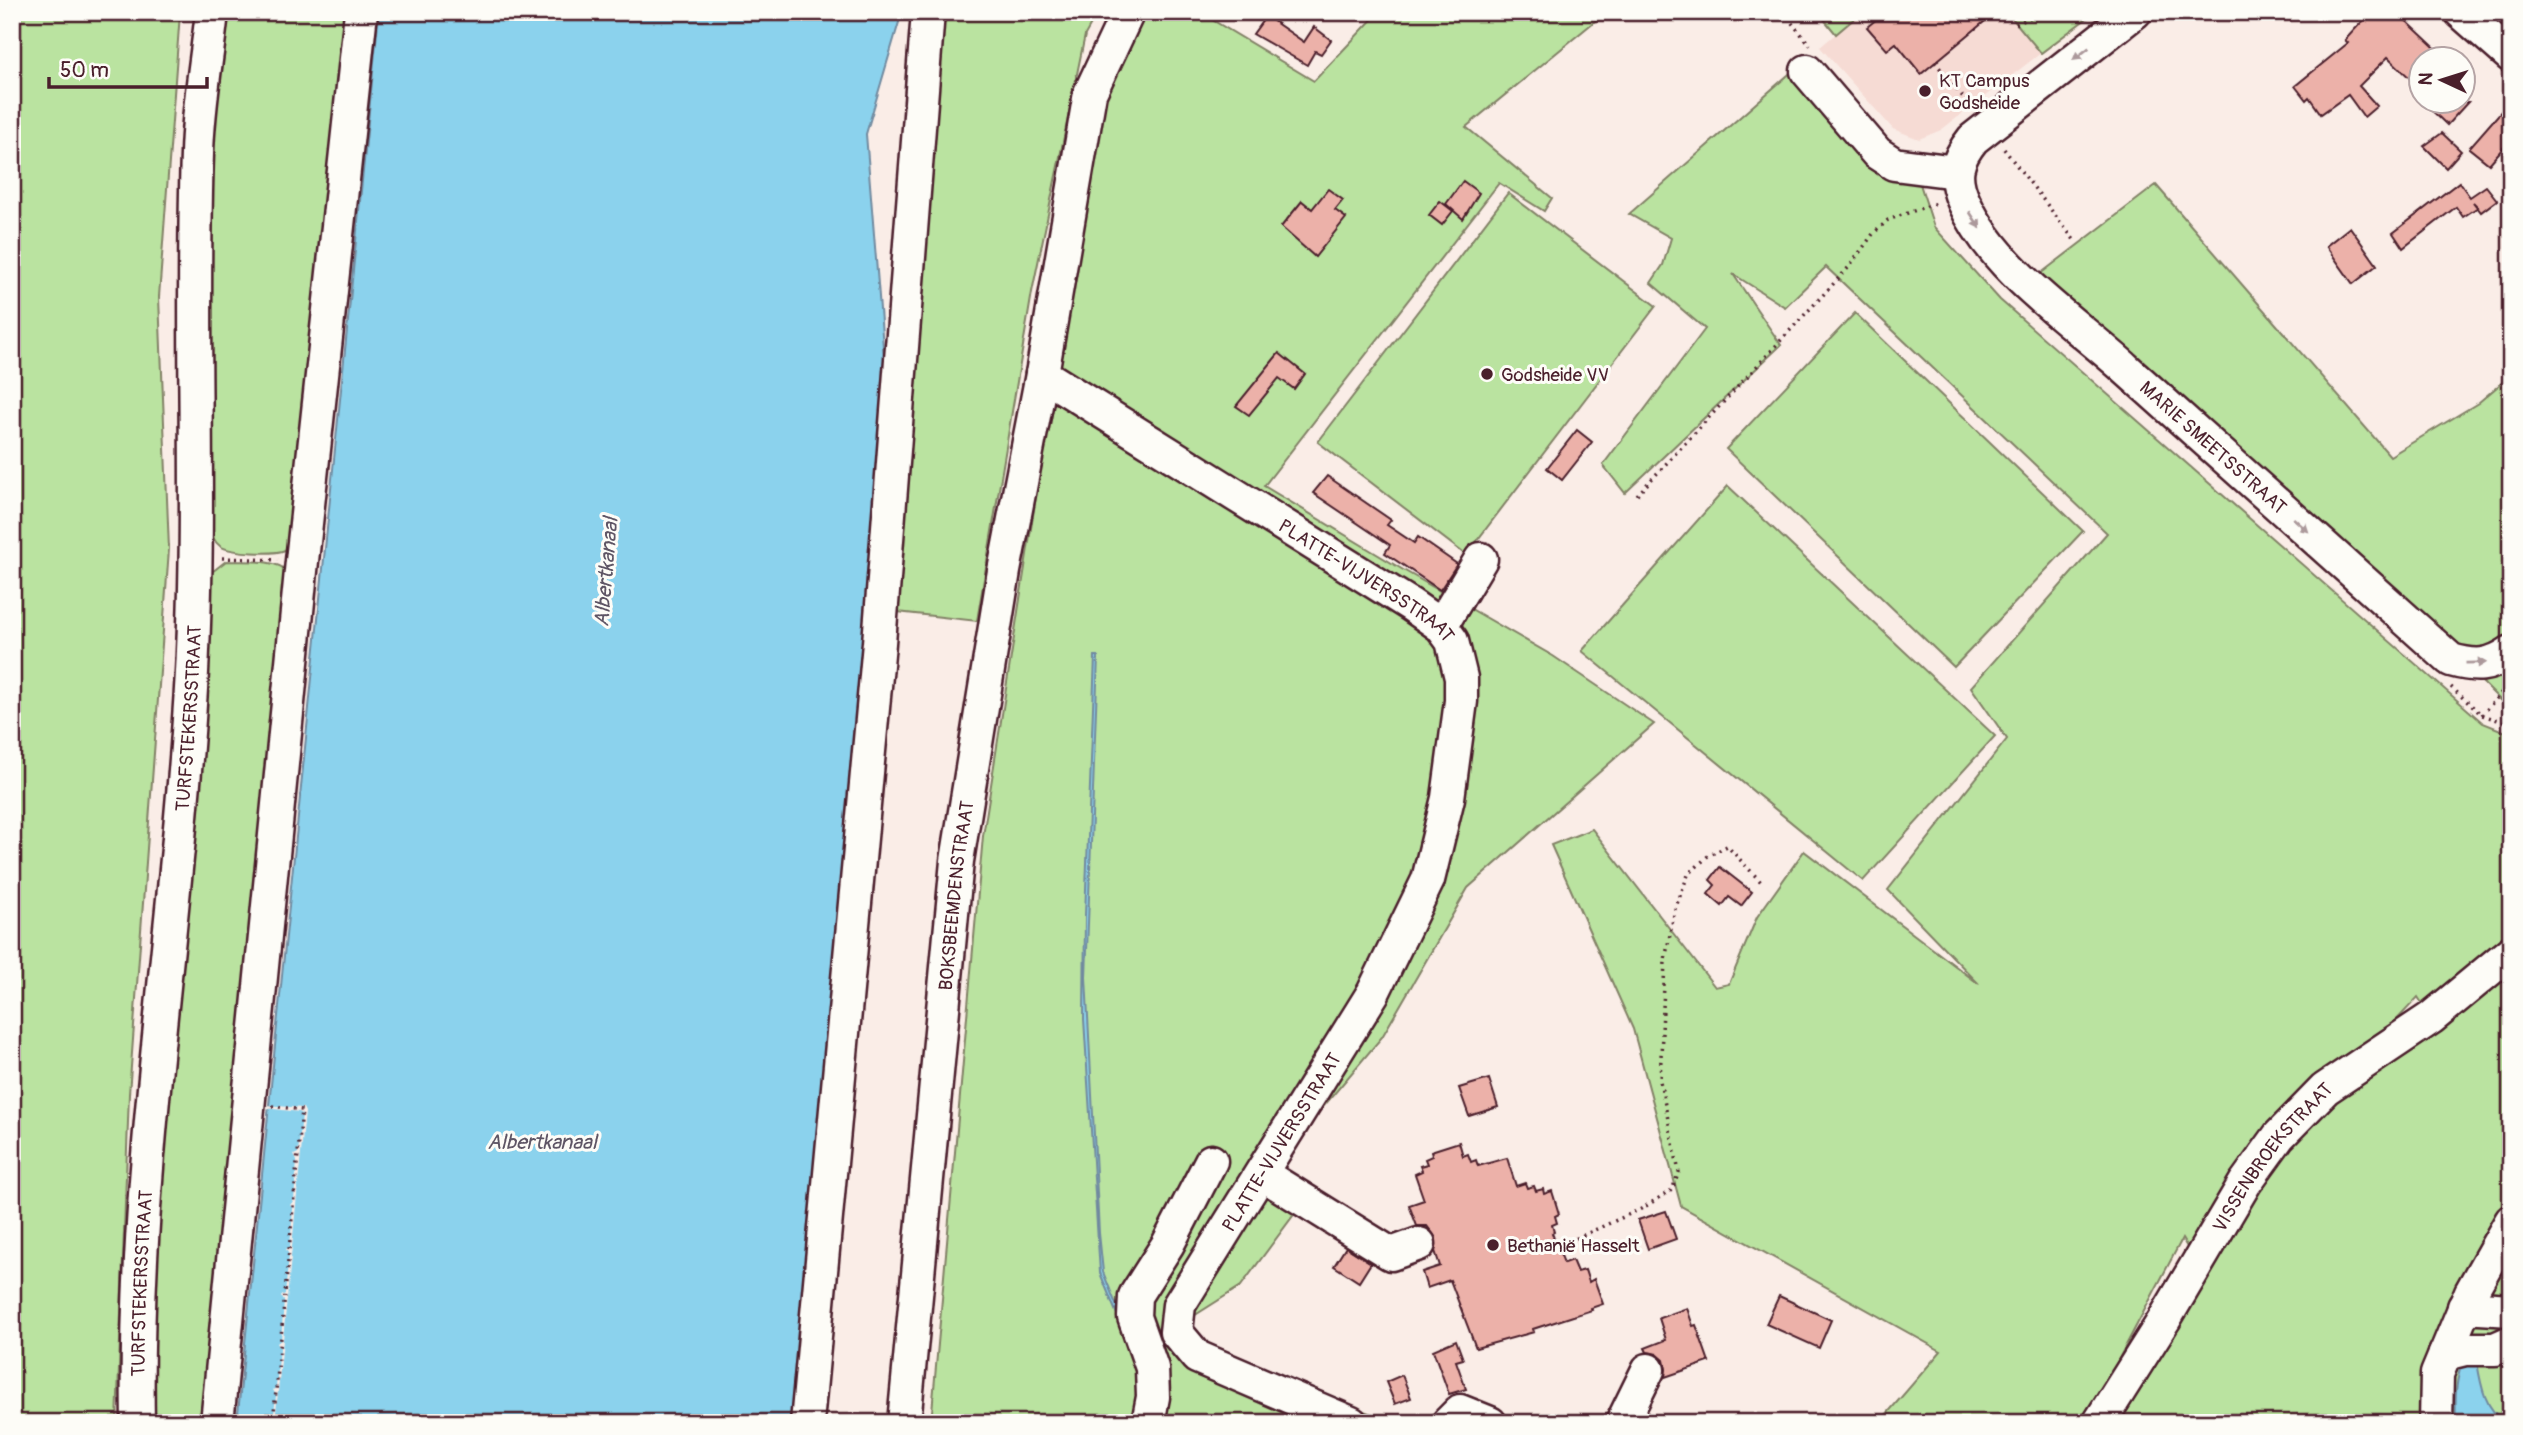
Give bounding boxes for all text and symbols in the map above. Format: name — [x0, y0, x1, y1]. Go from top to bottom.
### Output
scale bar — [49, 46, 206, 90]
north arrow — [2408, 46, 2478, 116]
one-way arrow — [2072, 47, 2090, 62]
text: 50 m — [60, 57, 109, 84]
place label: KT Campus Godsheide — [1939, 69, 2030, 115]
text: N — [2414, 71, 2438, 86]
marker: KT Campus Godsheide — [1917, 83, 1933, 99]
one-way arrow — [1968, 211, 1982, 229]
place label: Godsheide VV — [1501, 363, 1609, 387]
marker: Godsheide VV — [1479, 366, 1495, 382]
street label: MARIE SMEETSSTRAAT — [2134, 376, 2291, 520]
water label: Albertkanaal — [588, 514, 625, 628]
street label: PLATTE-VIJVERSSTRAAT — [1274, 514, 1460, 647]
one-way arrow — [2292, 517, 2310, 533]
street label: TURFSTEKERSSTRAAT — [171, 625, 207, 813]
one-way arrow — [2465, 658, 2487, 669]
street label: BOKSBEEMDENSTRAAT — [934, 799, 980, 992]
street label: PLATTE-VIJVERSSTRAAT — [1217, 1049, 1347, 1236]
street label: VISSENBROEKSTRAAT — [2208, 1078, 2338, 1237]
water label: Albertkanaal — [487, 1129, 599, 1156]
street label: TURFSTEKERSSTRAAT — [127, 1189, 158, 1377]
place label: Bethanië Hasselt — [1507, 1234, 1640, 1258]
marker: Bethanië Hasselt — [1485, 1237, 1501, 1253]

